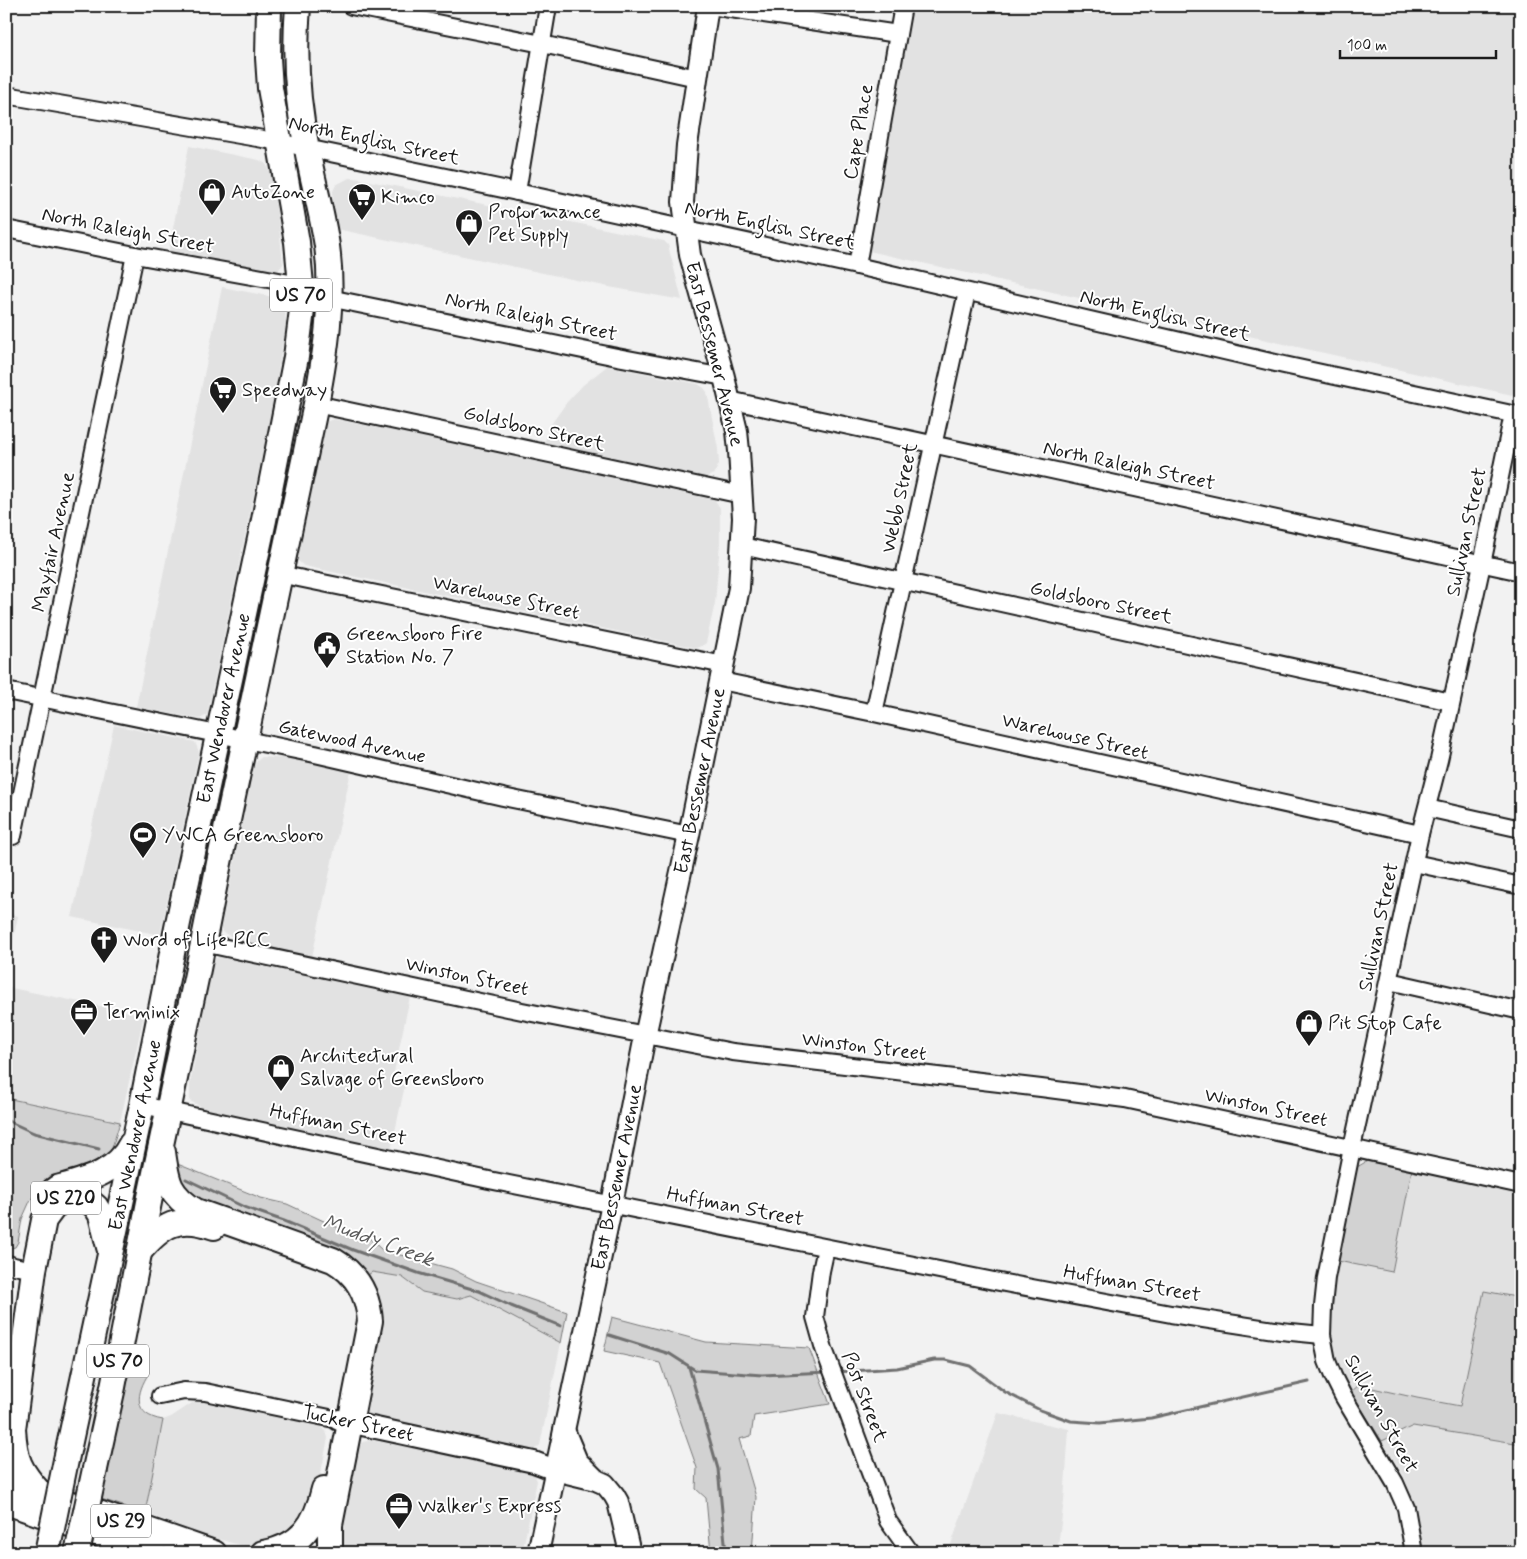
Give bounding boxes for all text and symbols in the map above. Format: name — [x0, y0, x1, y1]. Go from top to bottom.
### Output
scale bar — [1340, 28, 1496, 60]
text: 100 m — [1347, 36, 1387, 56]
street label: Cape Place — [837, 82, 881, 182]
street label: North English Street — [286, 110, 462, 174]
shop icon: AutoZone — [197, 177, 227, 216]
place label: AutoZone — [231, 179, 315, 206]
supermarket icon: Kimco — [347, 182, 377, 221]
place label: Kimco — [381, 184, 435, 211]
street label: North English Street — [682, 195, 858, 259]
place label: Proformance Pet Supply — [488, 199, 601, 249]
street label: North Raleigh Street — [39, 201, 217, 261]
shop icon: Proformance Pet Supply — [454, 208, 484, 247]
street label: East Bessemer Avenue — [678, 259, 750, 449]
road number: US 70 — [270, 278, 332, 312]
street label: North English Street — [1077, 283, 1253, 351]
street label: North Raleigh Street — [442, 286, 620, 348]
supermarket icon: Speedway — [208, 375, 238, 414]
place label: Speedway — [242, 377, 327, 404]
street label: Goldsboro Street — [460, 400, 608, 458]
street label: North Raleigh Street — [1040, 435, 1218, 497]
street label: Webb Street — [875, 440, 925, 556]
street label: Sullivan Street — [1440, 465, 1494, 599]
street label: Mayfair Avenue — [26, 469, 82, 615]
street label: Warehouse Street — [430, 569, 582, 627]
street label: Goldsboro Street — [1027, 575, 1175, 631]
street label: East Wendover Avenue — [190, 611, 257, 806]
place label: Greensboro Fire Station No. 7 — [346, 621, 483, 671]
public building icon: Greensboro Fire Station No. 7 — [312, 630, 342, 669]
street label: East Bessemer Avenue — [667, 685, 732, 876]
street label: Warehouse Street — [999, 707, 1151, 767]
street label: Gatewood Avenue — [276, 713, 428, 771]
sports icon: YWCA Greensboro — [128, 820, 158, 859]
place label: YWCA Greensboro — [162, 822, 324, 849]
street label: Sullivan Street — [1352, 860, 1406, 994]
church icon: Word of Life PCC — [89, 925, 119, 964]
place label: Word of Life PCC — [123, 927, 270, 954]
street label: Winston Street — [403, 951, 531, 1003]
office icon: Terminix — [69, 997, 99, 1036]
place label: Terminix — [103, 999, 180, 1026]
shop icon: Pit Stop Cafe — [1294, 1008, 1324, 1047]
place label: Pit Stop Cafe — [1328, 1010, 1442, 1037]
street label: Winston Street — [800, 1026, 928, 1068]
street label: East Wendover Avenue — [102, 1037, 168, 1233]
place label: Architectural Salvage of Greensboro — [300, 1043, 484, 1093]
shop icon: Architectural Salvage of Greensboro — [266, 1053, 296, 1092]
street label: East Bessemer Avenue — [585, 1082, 649, 1273]
street label: Winston Street — [1202, 1082, 1330, 1134]
street label: Huffman Street — [267, 1097, 409, 1153]
street label: Huffman Street — [664, 1180, 806, 1234]
road number: US 220 — [31, 1182, 101, 1214]
water label: Muddy Creek — [319, 1208, 439, 1274]
street label: Huffman Street — [1061, 1259, 1203, 1309]
road number: US 70 — [87, 1344, 149, 1378]
street label: Post Street — [834, 1348, 894, 1446]
street label: Sullivan Street — [1337, 1350, 1425, 1478]
street label: Tucker Street — [300, 1399, 416, 1449]
office icon: Walker's Express — [384, 1491, 414, 1530]
place label: Walker's Express — [418, 1493, 561, 1520]
road number: US 29 — [91, 1504, 151, 1538]

